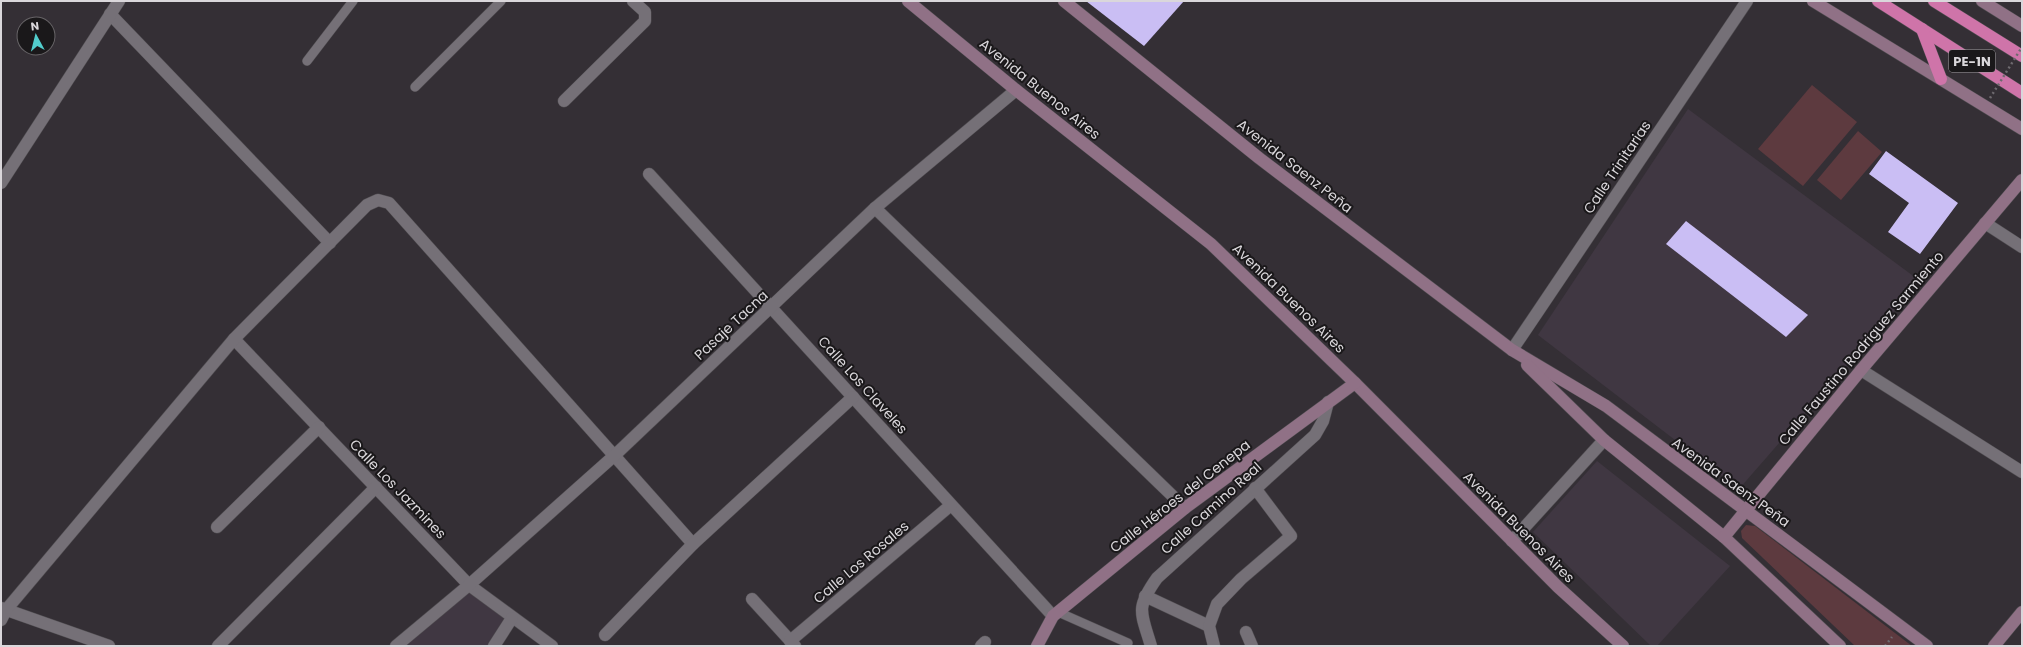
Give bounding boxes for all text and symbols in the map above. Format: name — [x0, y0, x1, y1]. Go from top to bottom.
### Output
north arrow — [16, 16, 56, 56]
text: N — [30, 18, 40, 35]
street label: Avenida Buenos Aires — [975, 34, 1105, 144]
road number: PE-1N — [1949, 50, 1995, 72]
street label: Avenida Saenz Peña — [1233, 115, 1357, 217]
street label: Calle Trinitarias — [1578, 117, 1656, 217]
street label: Avenida Buenos Aires — [1228, 239, 1350, 357]
street label: Calle Faustino Rodriguez Sarmiento — [1774, 247, 1948, 449]
street label: Pasaje Tacna — [690, 286, 772, 364]
street label: Calle Los Claveles — [814, 332, 912, 438]
street label: Avenida Saenz Peña — [1668, 432, 1794, 532]
street label: Calle Los Jazmines — [345, 435, 451, 543]
street label: Calle Héroes del Cenepa — [1106, 435, 1254, 557]
street label: Calle Camino Real — [1156, 457, 1266, 559]
street label: Avenida Buenos Aires — [1459, 467, 1579, 587]
street label: Calle Los Rosales — [809, 516, 913, 608]

